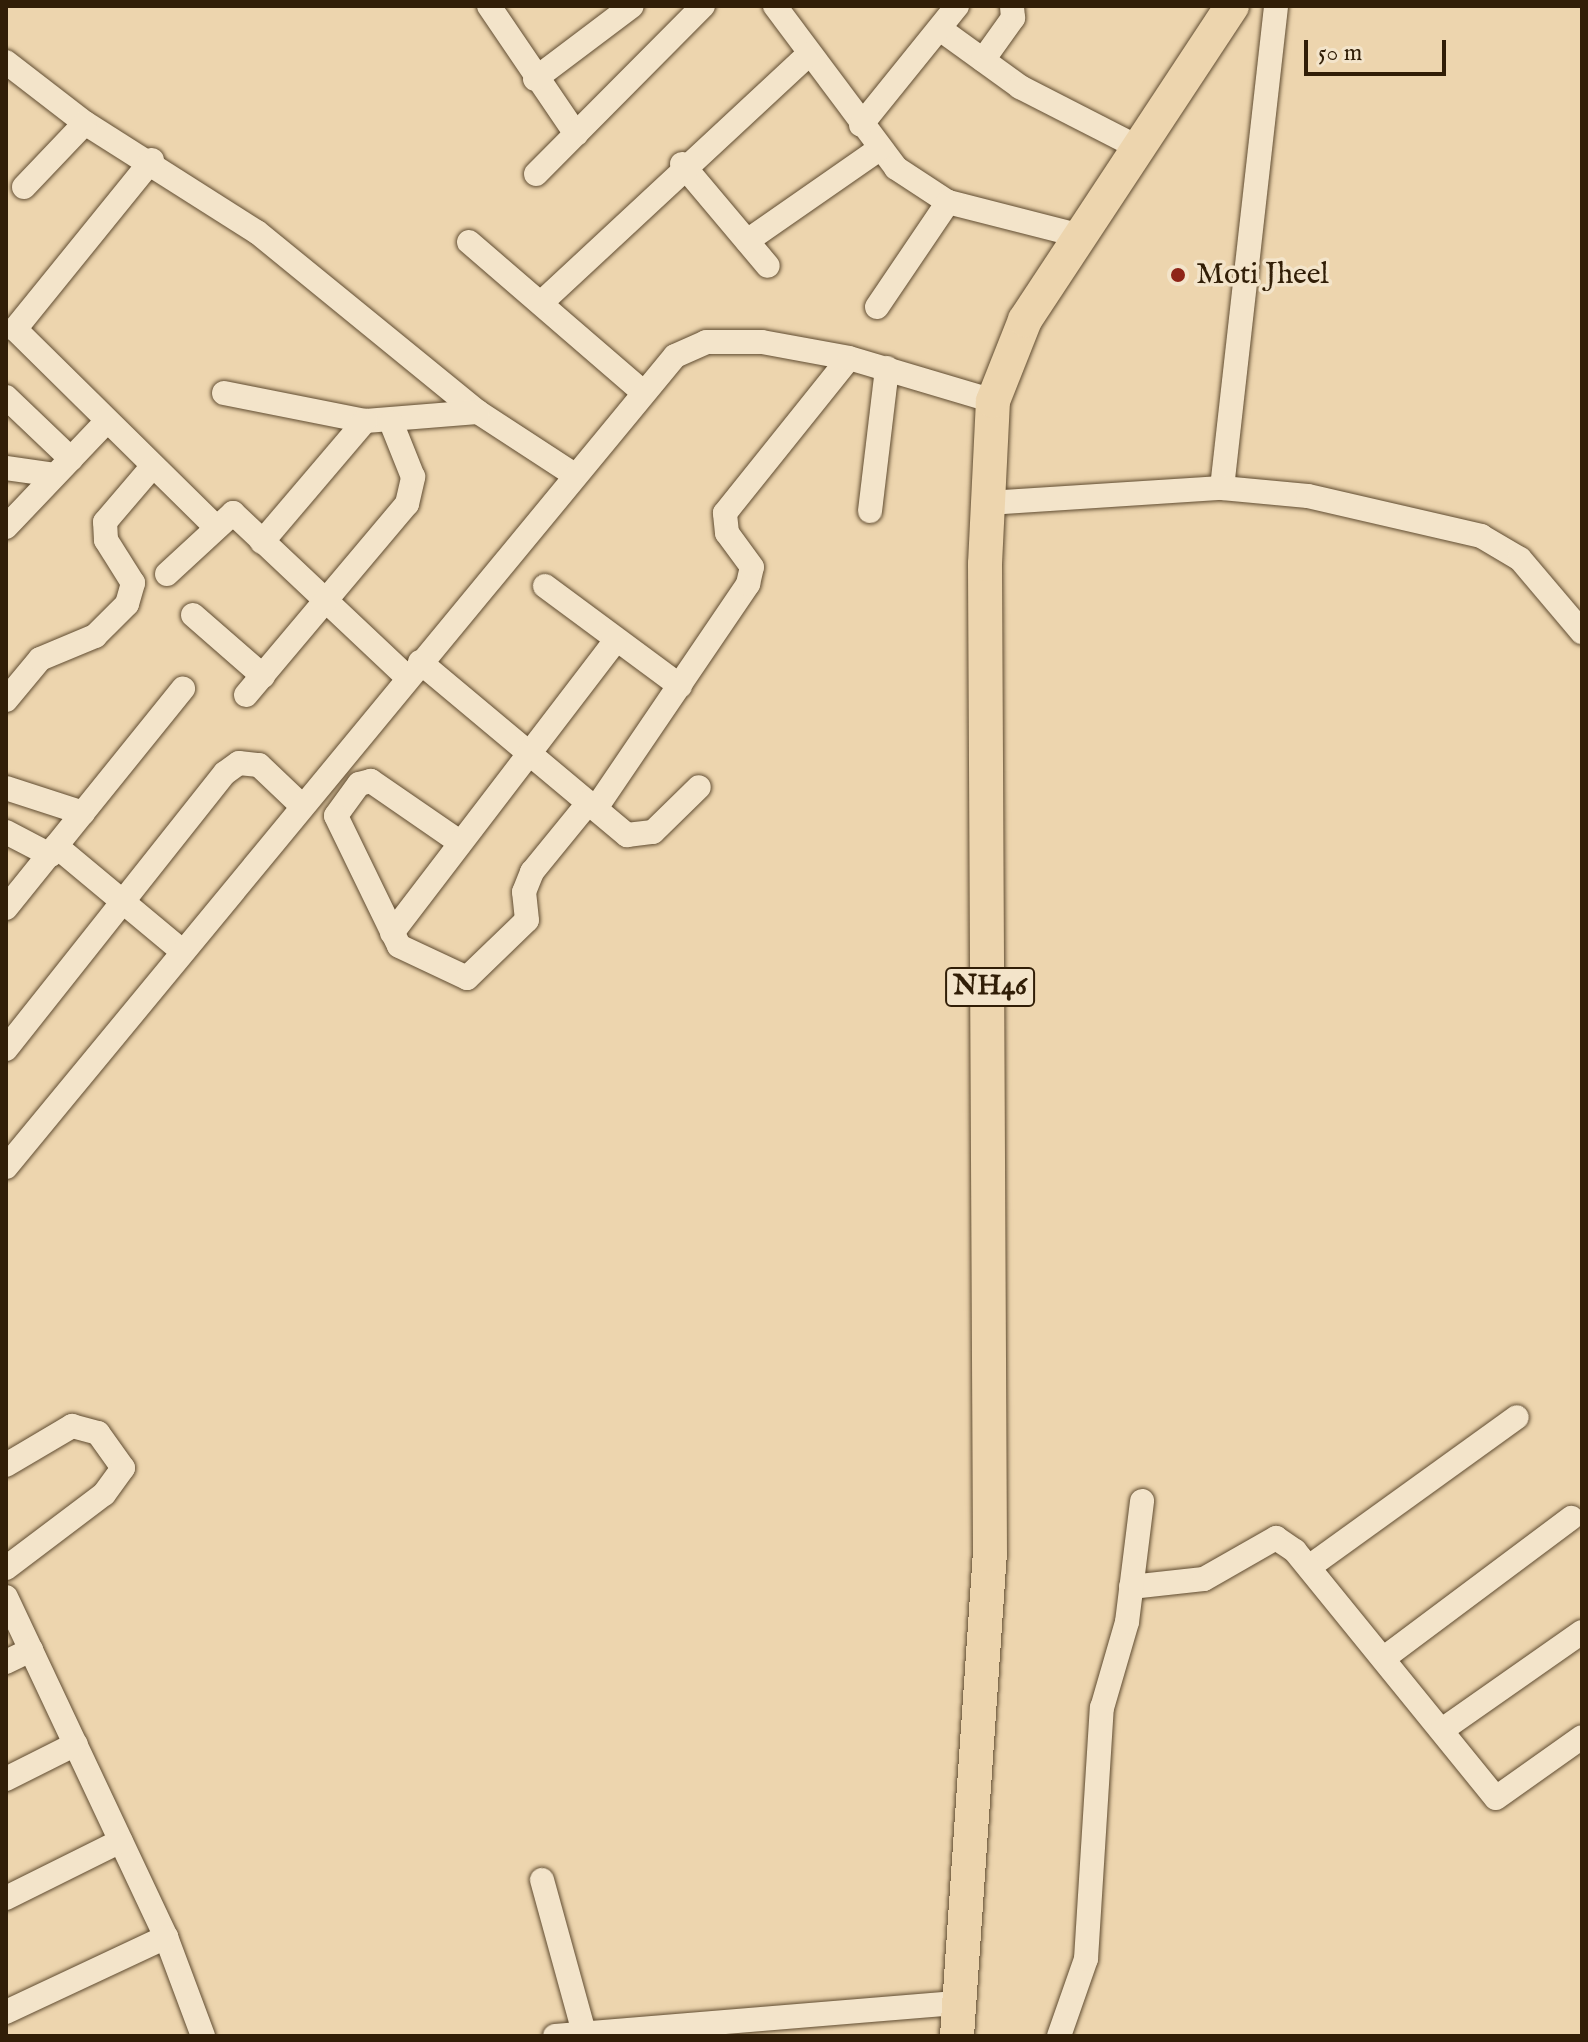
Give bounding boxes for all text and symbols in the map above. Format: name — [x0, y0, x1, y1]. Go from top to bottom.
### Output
scale bar — [1308, 24, 1450, 74]
text: 50 m — [1318, 38, 1362, 69]
place label: Moti Jheel — [1196, 257, 1329, 293]
marker: Moti Jheel — [1167, 264, 1189, 286]
road number: NH46 — [944, 963, 1036, 1011]

